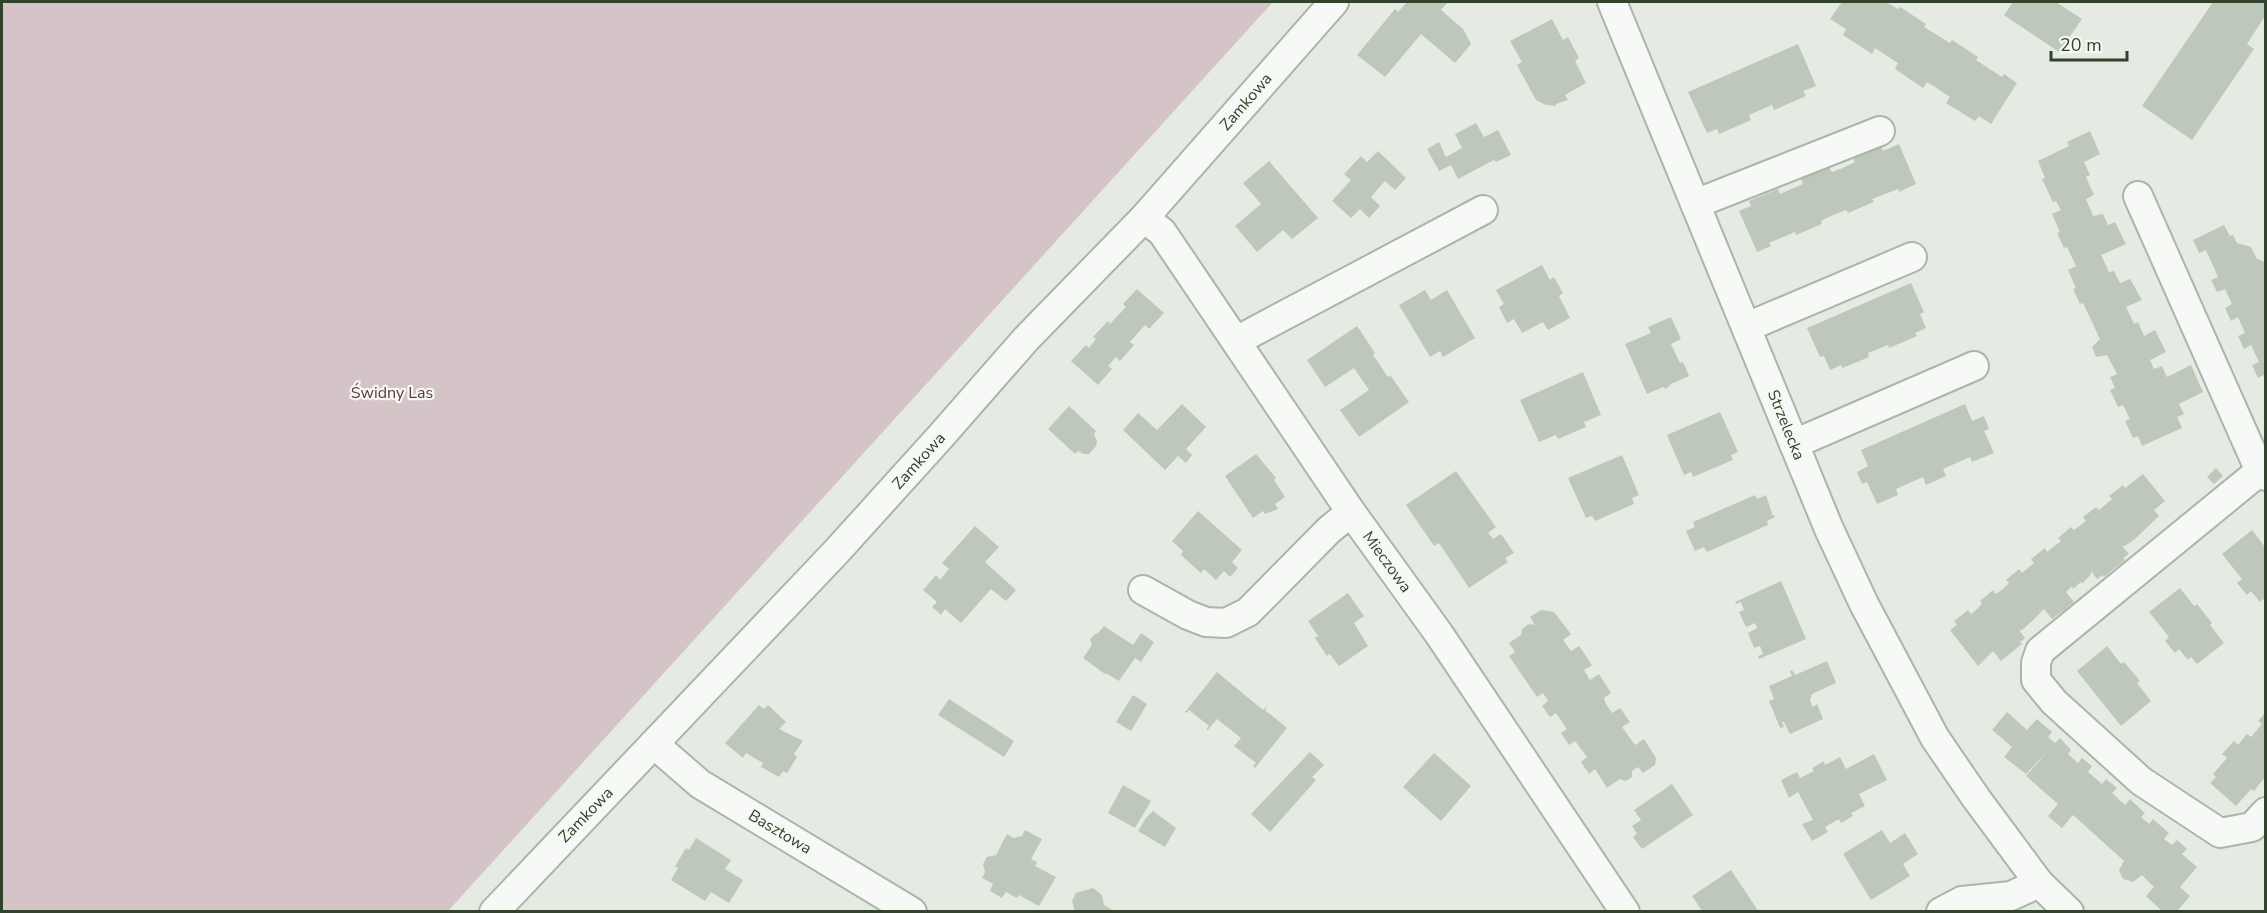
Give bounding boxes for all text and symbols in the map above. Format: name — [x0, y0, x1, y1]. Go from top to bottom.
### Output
scale bar — [2051, 24, 2128, 62]
text: 20 m — [2060, 33, 2102, 57]
street label: Zamkowa — [1215, 68, 1277, 136]
park label: Świdny Las — [351, 382, 433, 404]
street label: Strzelecka — [1762, 387, 1810, 463]
street label: Zamkowa — [887, 428, 951, 494]
street label: Mieczowa — [1357, 527, 1417, 597]
street label: Zamkowa — [554, 782, 618, 848]
street label: Basztowa — [744, 804, 816, 860]

